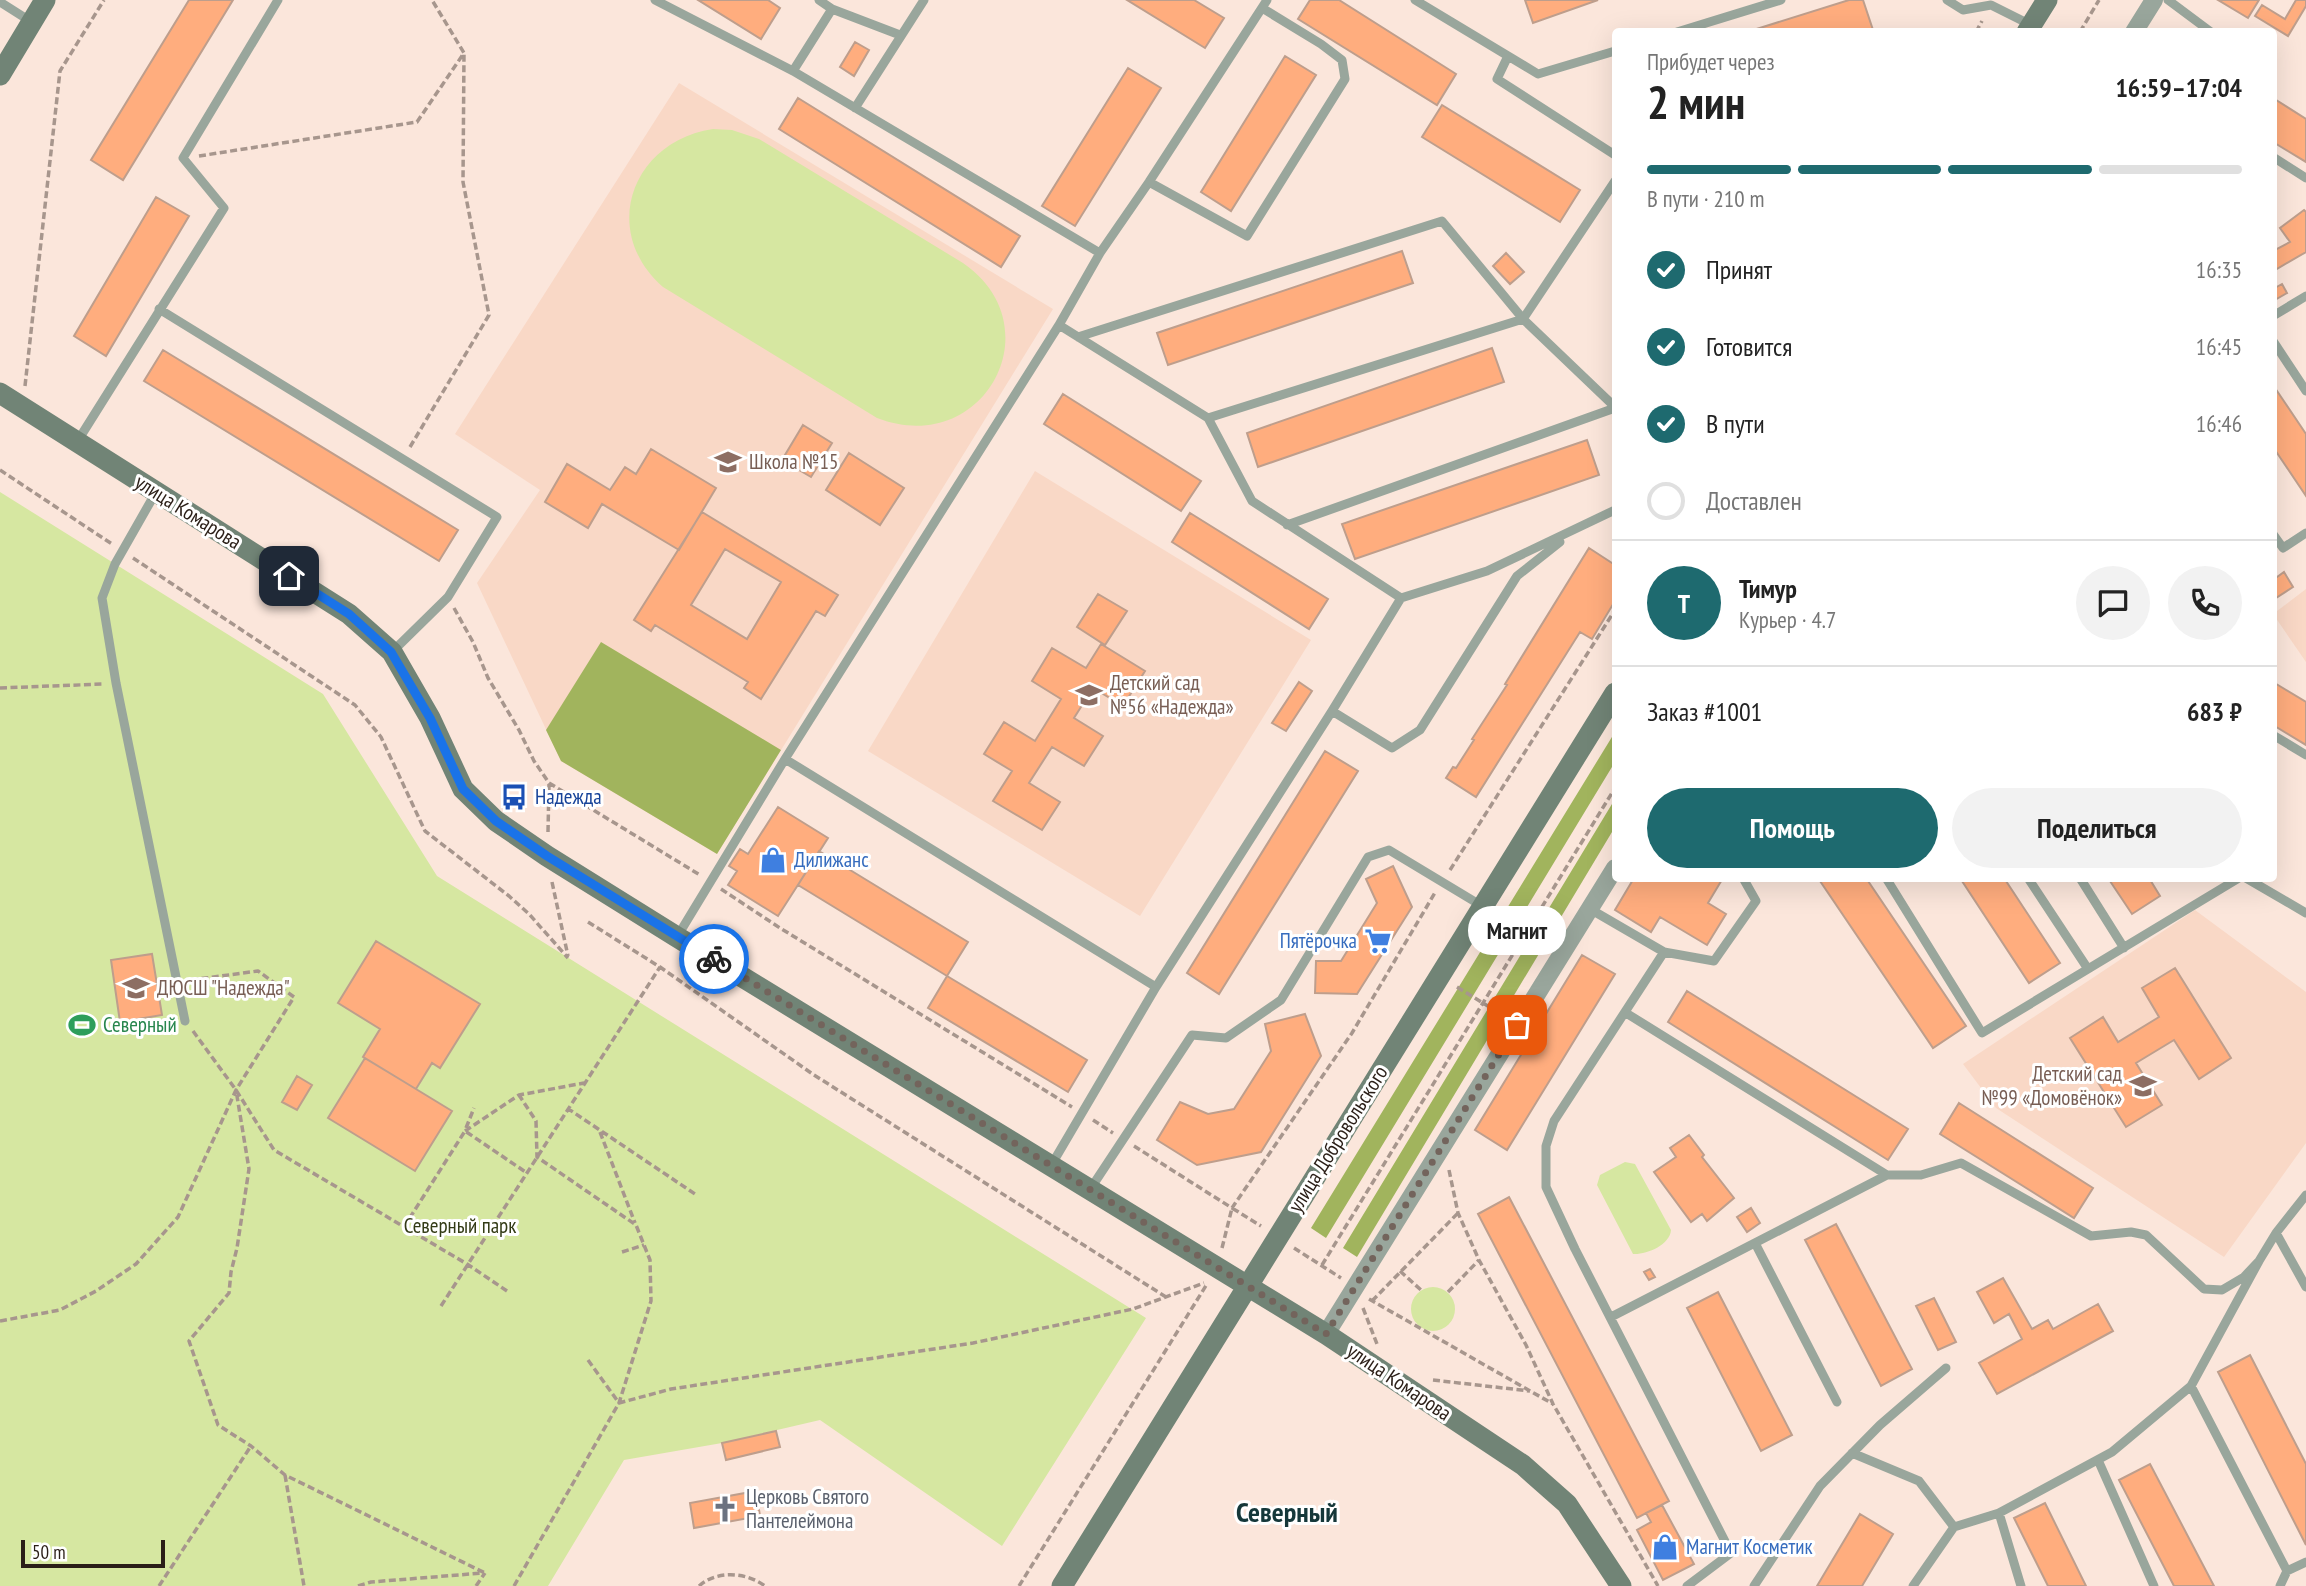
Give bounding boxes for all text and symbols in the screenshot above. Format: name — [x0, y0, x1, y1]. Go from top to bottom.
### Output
text: Прибудет через — [1647, 47, 1775, 76]
text: 16:59–17:04 — [2115, 71, 2242, 104]
text: 2 мин — [1647, 72, 1745, 132]
text: В пути · 210 m — [1647, 184, 1764, 213]
icon: check — [1647, 251, 1685, 289]
text: Принят — [1706, 253, 1772, 286]
text: 16:35 — [2196, 255, 2242, 284]
icon: check — [1647, 328, 1685, 366]
text: Готовится — [1706, 330, 1792, 363]
text: 16:45 — [2196, 332, 2242, 361]
icon: check — [1647, 405, 1685, 443]
text: В пути — [1706, 407, 1765, 440]
text: 16:46 — [2196, 409, 2242, 438]
school or university icon: Школа №15 — [713, 447, 743, 477]
place label: Школа №15 — [749, 448, 838, 475]
street label: улица Комарова — [130, 468, 246, 555]
text: Доставлен — [1706, 484, 1802, 517]
pin — [259, 546, 319, 606]
icon: home — [270, 557, 308, 595]
button: chat — [2076, 566, 2150, 640]
button: phone — [2168, 566, 2242, 640]
text: Тимур — [1739, 572, 1797, 605]
text: Т — [1678, 587, 1690, 620]
text: Курьер · 4.7 — [1739, 605, 1836, 634]
place label: Детский сад №56 «Надежда» — [1110, 669, 1234, 720]
school or university icon: Детский сад №56 «Надежда» — [1074, 680, 1104, 710]
text: Заказ #1001 — [1647, 695, 1762, 728]
text: 683 ₽ — [2187, 695, 2242, 728]
bus stop icon: Надежда — [499, 782, 529, 812]
place label: Надежда — [535, 783, 602, 810]
button: Помощь — [1647, 788, 1938, 868]
button: Поделиться — [1952, 788, 2242, 868]
shop icon: Дилижанс — [758, 845, 788, 875]
place label: Дилижанс — [794, 846, 869, 873]
callout: Магнит — [1468, 906, 1566, 955]
text: Магнит — [1487, 916, 1547, 945]
courier — [679, 924, 749, 994]
supermarket icon: Пятёрочка — [1363, 926, 1393, 956]
place label: Пятёрочка — [1280, 927, 1357, 954]
icon: bike — [695, 940, 733, 978]
school or university icon: ДЮСШ "Надежда" — [121, 973, 151, 1003]
place label: ДЮСШ "Надежда" — [157, 974, 290, 1001]
pin — [1487, 995, 1547, 1055]
icon: bag — [1498, 1006, 1536, 1044]
sports icon: Северный — [67, 1010, 97, 1040]
place label: Северный — [103, 1011, 177, 1038]
street label: улица Добровольского — [1282, 1060, 1394, 1217]
place label: Детский сад №99 «Домовёнок» — [1982, 1060, 2122, 1111]
school or university icon: Детский сад №99 «Домовёнок» — [2128, 1071, 2158, 1101]
park label: Северный парк — [404, 1212, 516, 1239]
street label: улица Комарова — [1342, 1337, 1457, 1426]
place label: Церковь Святого Пантелеймона — [746, 1483, 869, 1534]
district label: Северный — [1236, 1493, 1338, 1530]
church icon: Церковь Святого Пантелеймона — [710, 1494, 740, 1524]
shop icon: Магнит Косметик — [1650, 1532, 1680, 1562]
place label: Магнит Косметик — [1686, 1533, 1813, 1560]
scale bar — [21, 1537, 164, 1569]
text: 50 m — [32, 1540, 66, 1564]

